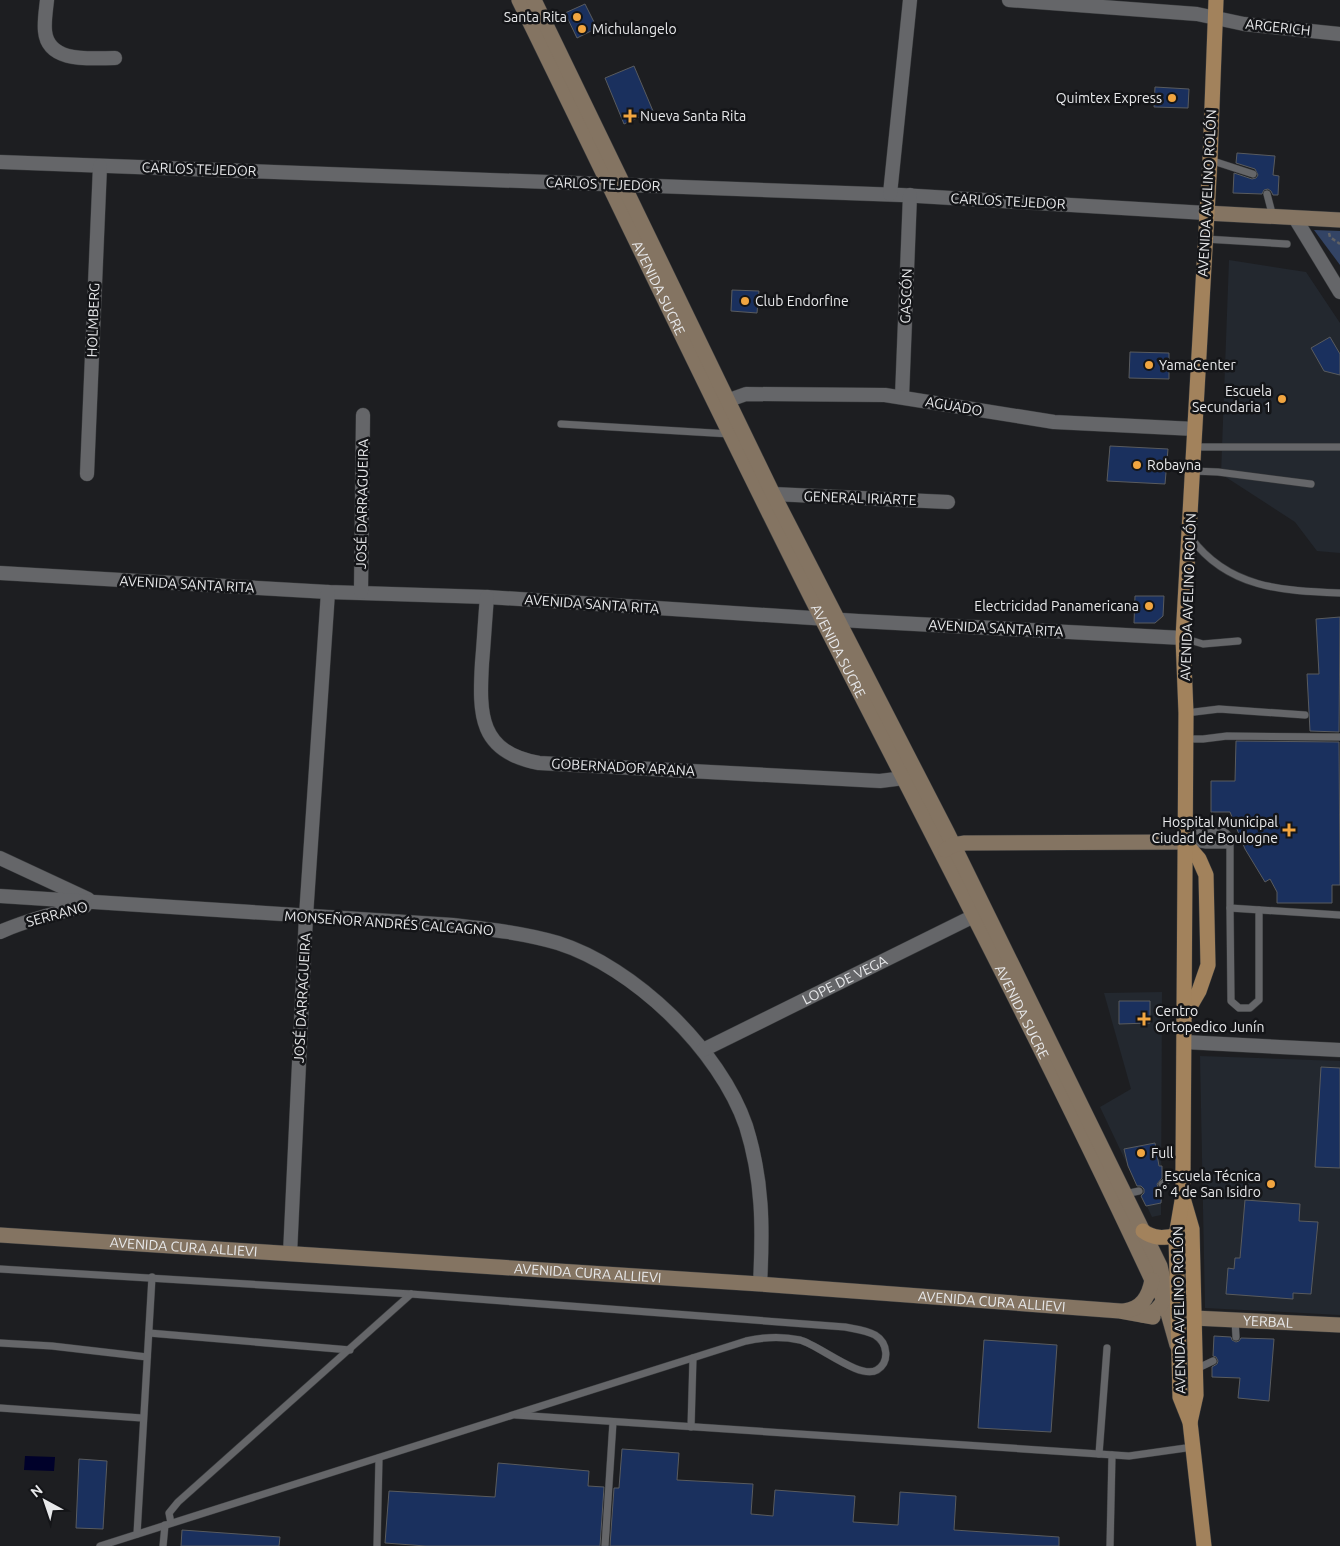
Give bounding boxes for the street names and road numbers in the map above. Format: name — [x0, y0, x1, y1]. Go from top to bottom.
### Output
street label: ARGERICH — [1245, 16, 1311, 38]
street label: AVENIDA AVELINO ROLÓN — [1194, 109, 1219, 277]
street label: CARLOS TEJEDOR — [141, 159, 257, 179]
street label: CARLOS TEJEDOR — [545, 174, 661, 194]
street label: CARLOS TEJEDOR — [950, 190, 1066, 212]
street label: AVENIDA SUCRE — [629, 238, 688, 338]
street label: GASCÓN — [896, 268, 915, 324]
street label: HOLMBERG — [84, 282, 102, 358]
street label: AGUADO — [924, 393, 984, 419]
street label: JOSÉ DARRAGUEIRA — [352, 439, 371, 569]
street label: GENERAL IRIARTE — [803, 488, 917, 508]
street label: AVENIDA AVELINO ROLÓN — [1176, 513, 1199, 681]
street label: AVENIDA SANTA RITA — [119, 572, 255, 596]
street label: AVENIDA SANTA RITA — [524, 591, 660, 617]
street label: AVENIDA SUCRE — [808, 601, 869, 700]
street label: AVENIDA SANTA RITA — [928, 616, 1064, 640]
street label: GOBERNADOR ARANA — [551, 755, 695, 779]
street label: SERRANO — [24, 898, 90, 930]
street label: MONSEÑOR ANDRÉS CALCAGNO — [284, 907, 494, 938]
street label: JOSÉ DARRAGUEIRA — [290, 932, 313, 1063]
street label: LOPE DE VEGA — [799, 952, 890, 1008]
street label: AVENIDA SUCRE — [992, 962, 1052, 1062]
street label: AVENIDA AVELINO ROLÓN — [1169, 1226, 1188, 1394]
street label: AVENIDA CURA ALLIEVI — [109, 1234, 258, 1260]
street label: AVENIDA CURA ALLIEVI — [514, 1260, 662, 1286]
street label: AVENIDA CURA ALLIEVI — [917, 1288, 1066, 1315]
street label: YERBAL — [1243, 1312, 1293, 1331]

